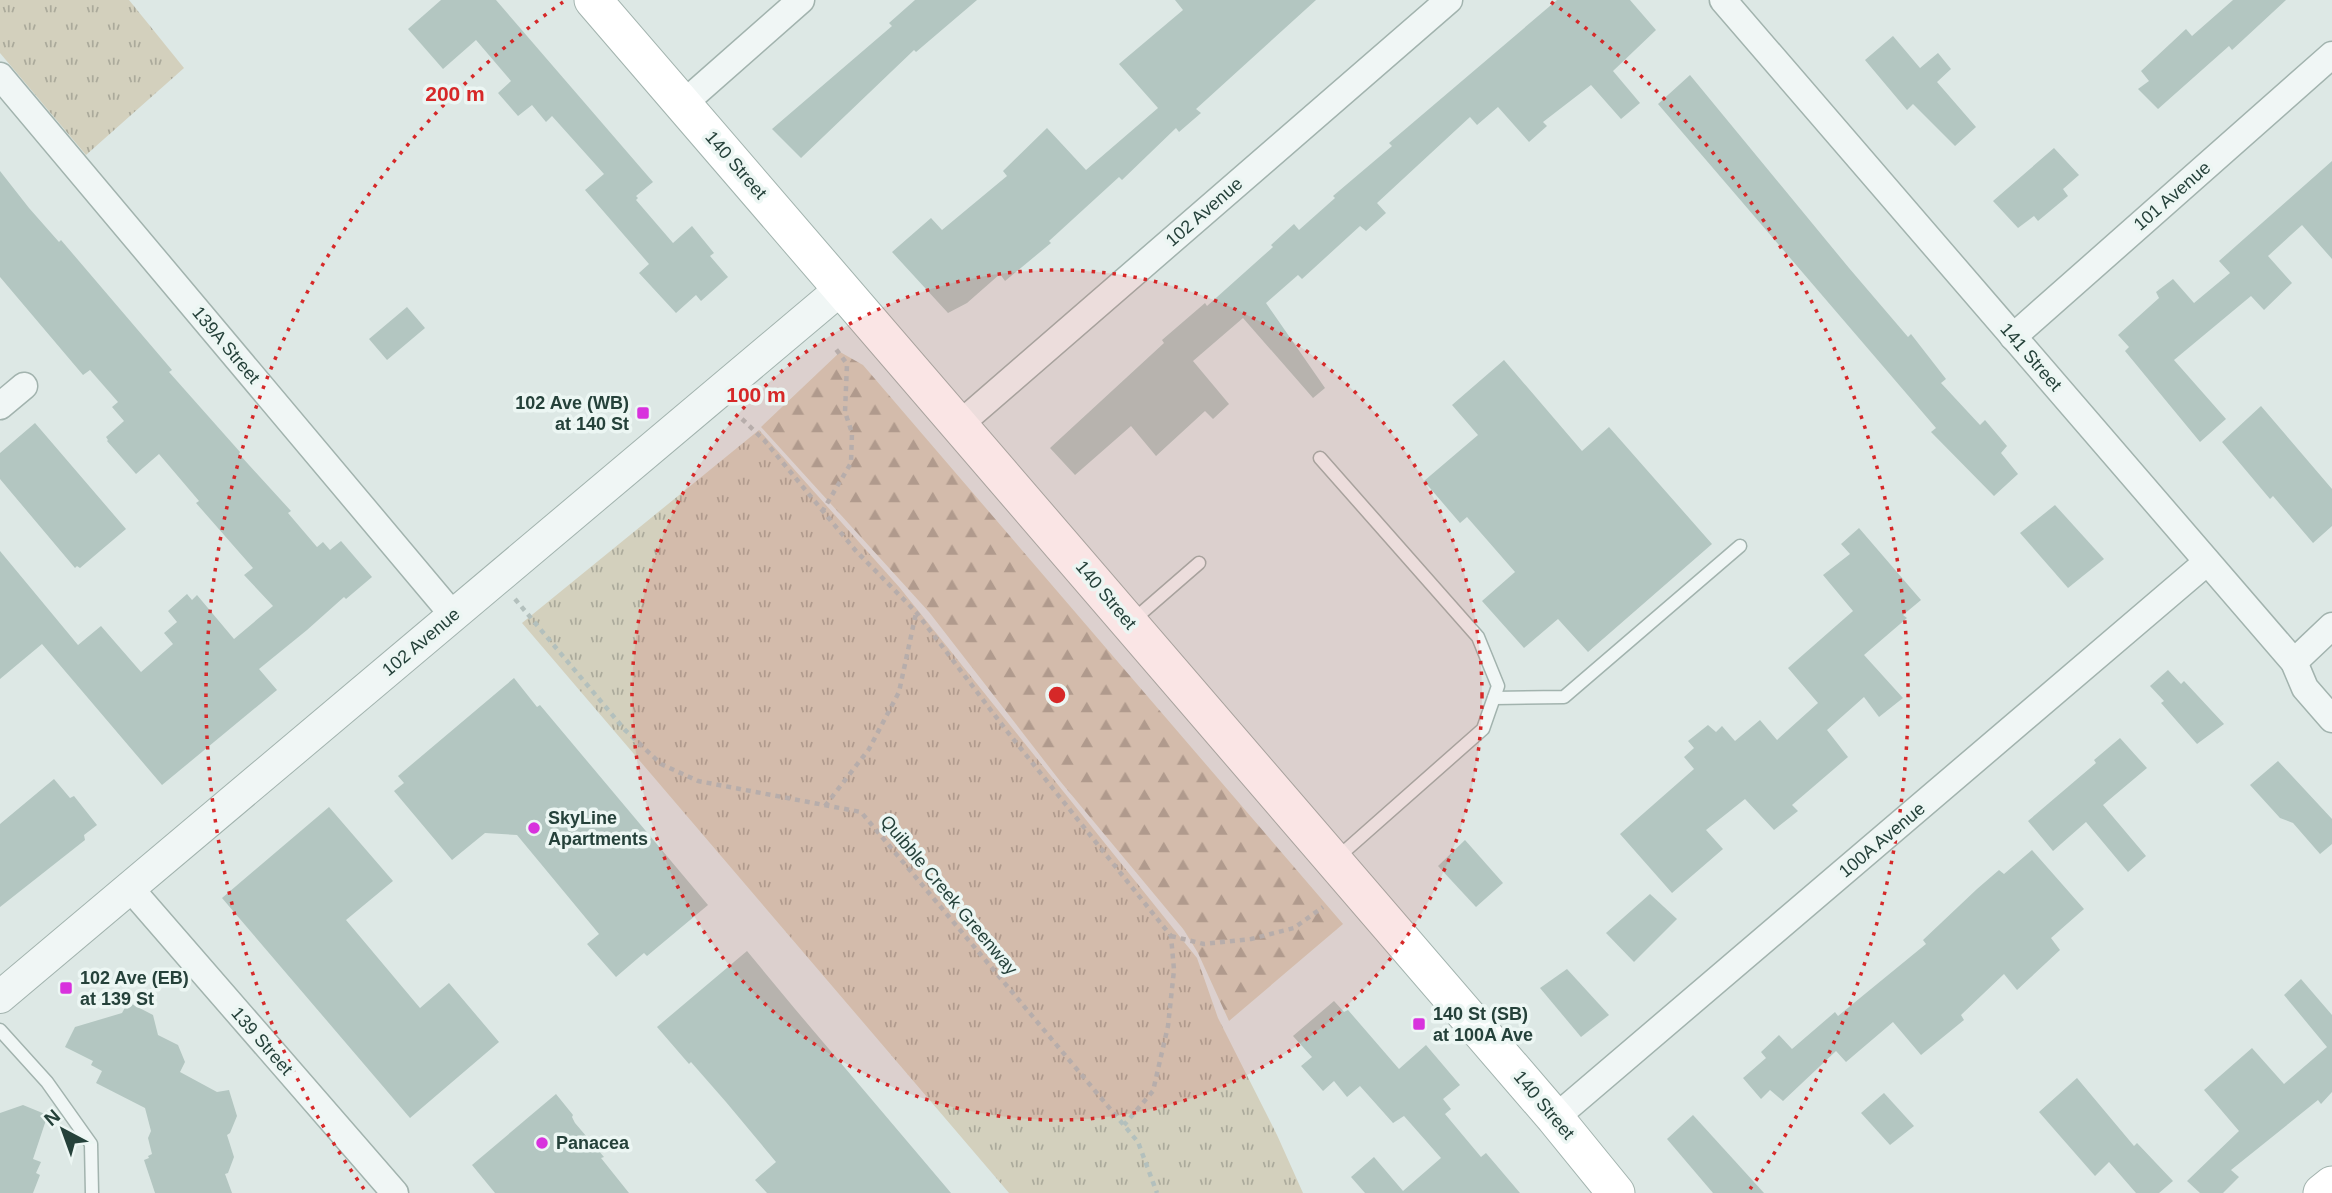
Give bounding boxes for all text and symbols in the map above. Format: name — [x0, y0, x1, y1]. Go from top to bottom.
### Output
text: 200 m — [425, 82, 485, 105]
street label: 140 Street — [701, 127, 771, 203]
street label: 101 Avenue — [2130, 157, 2214, 235]
street label: 102 Avenue — [1162, 173, 1246, 251]
street label: 139A Street — [188, 303, 264, 387]
street label: 141 Street — [1996, 319, 2066, 395]
text: 100 m — [726, 383, 786, 406]
place label: 102 Ave (WB) at 140 St — [515, 393, 629, 434]
marker: 102 Ave (WB) at 140 St — [635, 405, 651, 421]
street label: 140 Street — [1072, 557, 1140, 633]
street label: 102 Avenue — [378, 604, 464, 680]
centre of rings — [1045, 683, 1069, 707]
street label: 100A Avenue — [1835, 798, 1929, 882]
place label: SkyLine Apartments — [548, 808, 648, 849]
street label: Quibble Creek Greenway — [876, 811, 1022, 979]
marker: SkyLine Apartments — [526, 820, 542, 836]
place label: 102 Ave (EB) at 139 St — [80, 968, 189, 1009]
marker: 102 Ave (EB) at 139 St — [58, 980, 74, 996]
street label: 139 Street — [227, 1003, 297, 1079]
place label: 140 St (SB) at 100A Ave — [1433, 1004, 1533, 1045]
marker: 140 St (SB) at 100A Ave — [1411, 1016, 1427, 1032]
street label: 140 Street — [1510, 1067, 1578, 1143]
north arrow — [28, 1095, 98, 1165]
text: N — [40, 1105, 64, 1130]
place label: Panacea — [556, 1133, 630, 1153]
marker: Panacea — [534, 1135, 550, 1151]

